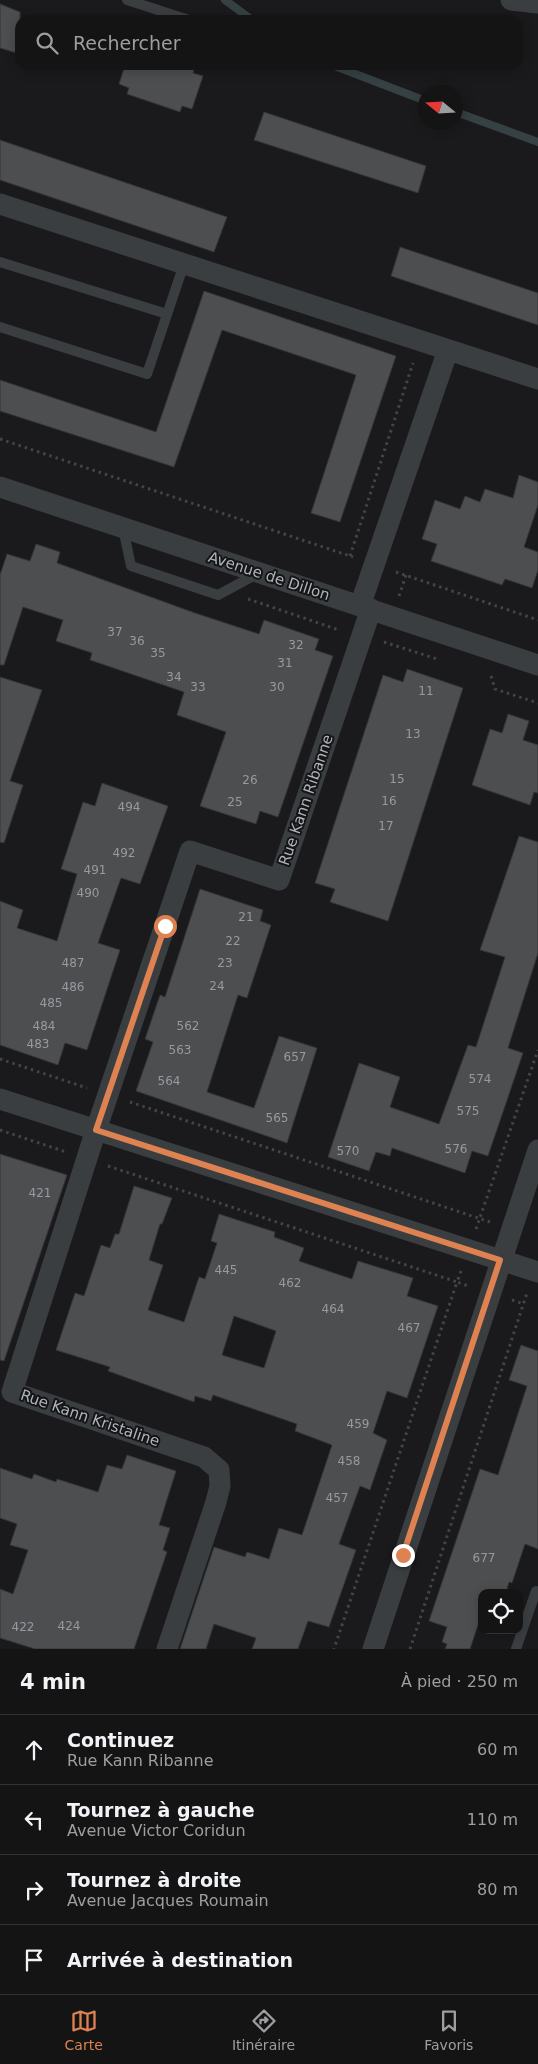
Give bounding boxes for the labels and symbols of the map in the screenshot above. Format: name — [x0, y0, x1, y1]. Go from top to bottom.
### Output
north arrow — [418, 85, 463, 130]
street label: Avenue de Dillon — [206, 548, 332, 604]
house number: 37 — [107, 625, 123, 639]
house number: 36 — [129, 634, 145, 648]
house number: 32 — [288, 638, 304, 652]
house number: 35 — [150, 646, 166, 660]
house number: 31 — [277, 656, 293, 670]
house number: 34 — [166, 670, 182, 684]
house number: 33 — [190, 680, 206, 694]
house number: 30 — [269, 680, 285, 694]
house number: 11 — [418, 684, 434, 698]
house number: 13 — [405, 727, 421, 741]
street label: Rue Kann Ribanne — [275, 732, 337, 868]
house number: 15 — [389, 772, 405, 786]
house number: 26 — [242, 773, 258, 787]
house number: 16 — [381, 794, 397, 808]
house number: 25 — [227, 795, 243, 809]
house number: 494 — [118, 800, 140, 814]
house number: 17 — [378, 819, 394, 833]
house number: 492 — [113, 846, 135, 860]
house number: 491 — [84, 863, 106, 877]
house number: 490 — [77, 886, 99, 900]
house number: 21 — [238, 910, 254, 924]
route start — [154, 915, 177, 938]
house number: 22 — [225, 934, 241, 948]
house number: 487 — [62, 956, 84, 970]
house number: 23 — [217, 956, 233, 970]
house number: 24 — [209, 979, 225, 993]
house number: 486 — [62, 980, 84, 994]
house number: 485 — [40, 996, 62, 1010]
house number: 484 — [33, 1019, 55, 1033]
house number: 562 — [177, 1019, 199, 1033]
house number: 483 — [27, 1037, 49, 1051]
house number: 563 — [169, 1043, 191, 1057]
house number: 657 — [284, 1050, 306, 1064]
house number: 574 — [469, 1072, 491, 1086]
house number: 564 — [158, 1074, 180, 1088]
house number: 575 — [457, 1104, 479, 1118]
house number: 565 — [266, 1111, 288, 1125]
house number: 576 — [445, 1142, 467, 1156]
house number: 570 — [337, 1144, 359, 1158]
house number: 421 — [29, 1186, 51, 1200]
house number: 445 — [215, 1263, 237, 1277]
house number: 462 — [279, 1276, 301, 1290]
house number: 464 — [322, 1302, 344, 1316]
house number: 467 — [398, 1321, 420, 1335]
street label: Rue Kann Kristaline — [18, 1386, 162, 1450]
house number: 459 — [347, 1417, 369, 1431]
house number: 458 — [338, 1454, 360, 1468]
house number: 457 — [326, 1491, 348, 1505]
route end — [392, 1544, 415, 1567]
house number: 677 — [473, 1551, 495, 1565]
house number: 424 — [58, 1619, 80, 1633]
house number: 422 — [12, 1620, 34, 1634]

